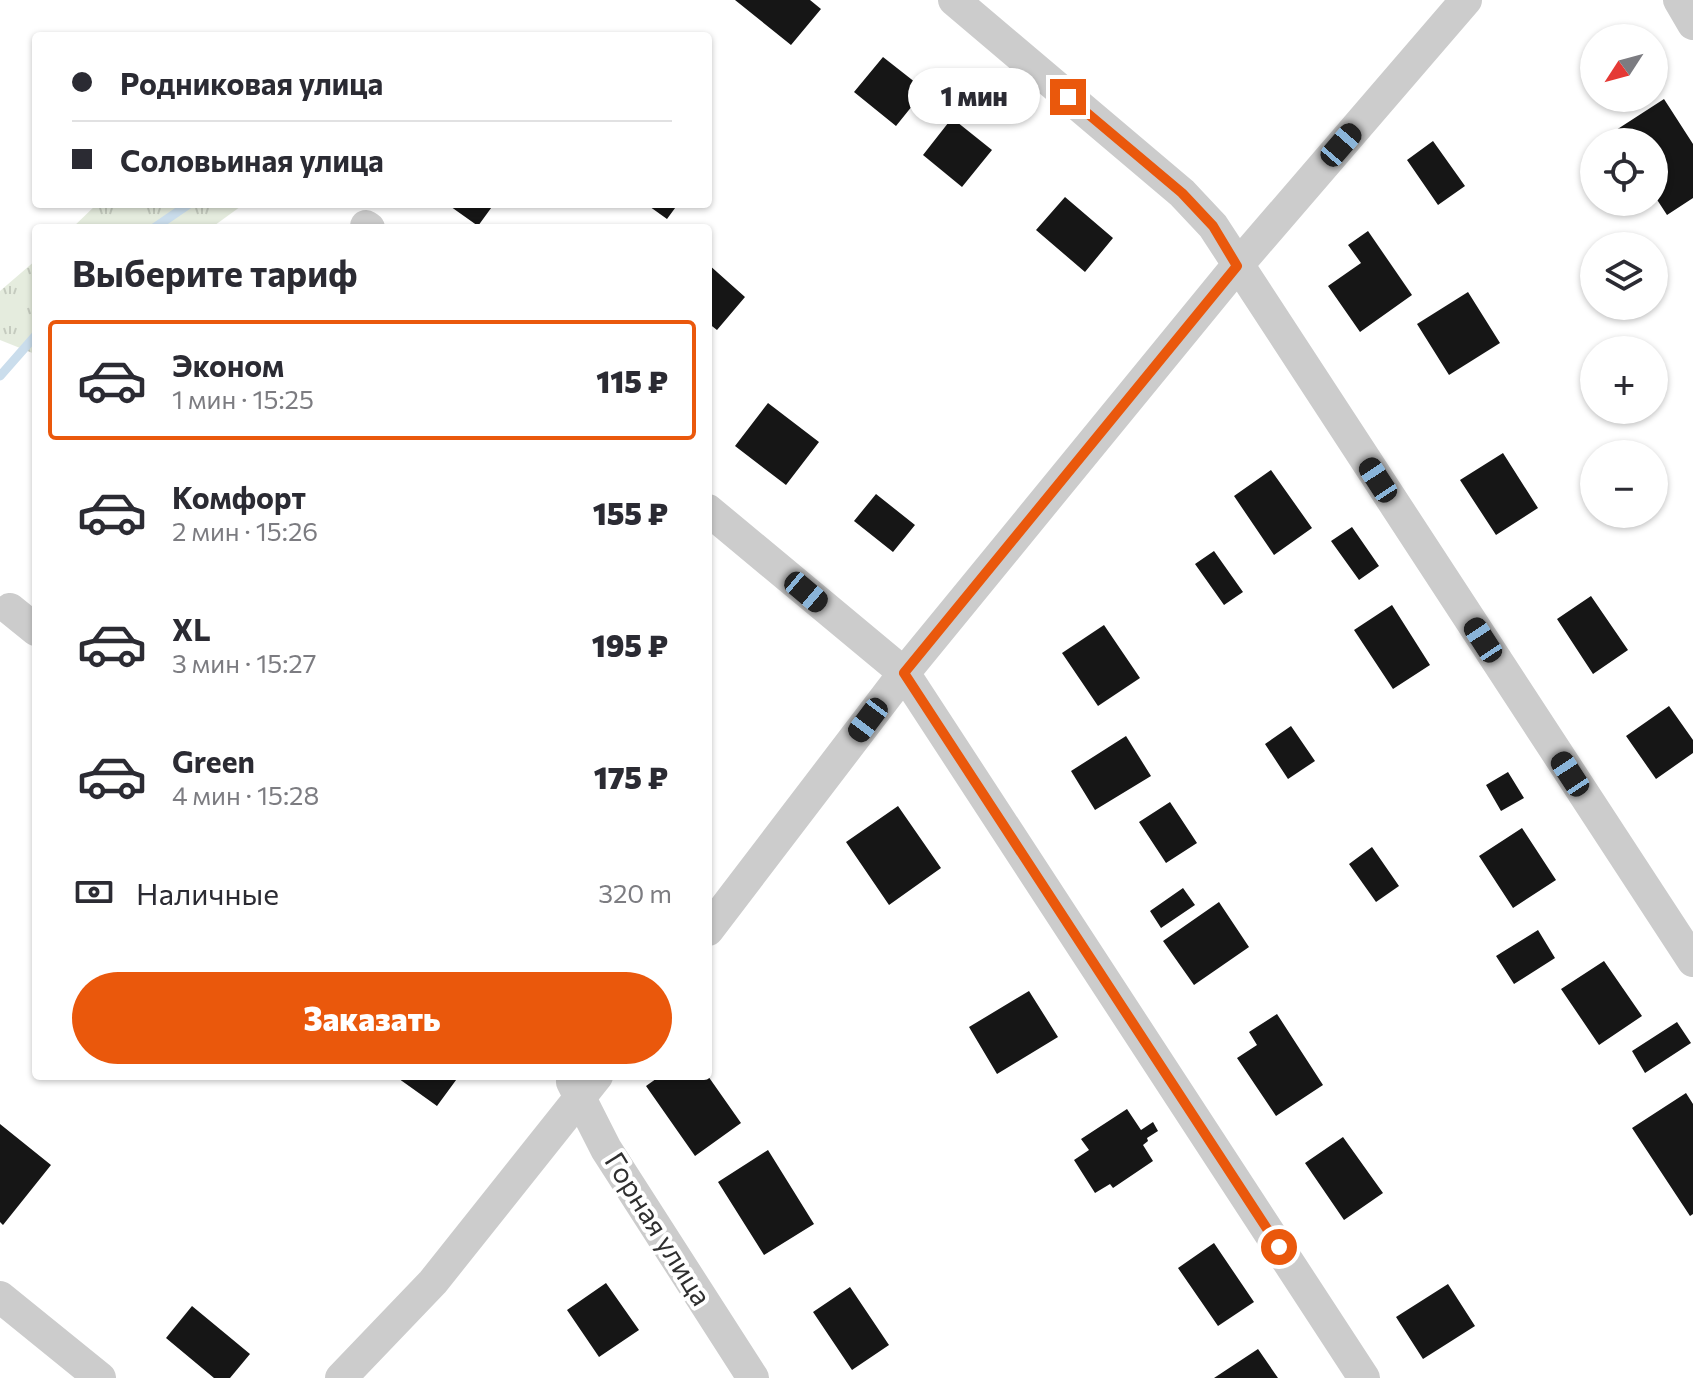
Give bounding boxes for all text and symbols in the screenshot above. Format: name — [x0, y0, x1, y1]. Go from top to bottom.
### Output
north arrow — [1580, 24, 1668, 112]
map controls — [1580, 24, 1668, 528]
text: Родниковая улица — [120, 64, 383, 101]
callout: 1 мин — [908, 69, 1040, 125]
route end — [1050, 79, 1086, 115]
text: 1 мин — [940, 80, 1008, 111]
car — [1316, 119, 1366, 171]
button: locate — [1580, 128, 1668, 216]
text: Соловьиная улица — [120, 141, 384, 178]
button: layers — [1580, 232, 1668, 320]
text: Выберите тариф — [72, 250, 357, 294]
button: + — [1580, 336, 1668, 424]
icon: car — [76, 344, 148, 416]
text: Эконом — [172, 346, 284, 383]
text: 115 ₽ — [596, 362, 668, 399]
text: 1 мин · 15:25 — [172, 383, 314, 414]
button: − — [1580, 440, 1668, 528]
car — [1355, 453, 1401, 507]
icon: car — [76, 476, 148, 548]
text: Комфорт — [172, 478, 306, 515]
text: 155 ₽ — [593, 494, 668, 531]
text: 2 мин · 15:26 — [172, 515, 318, 546]
car — [780, 567, 832, 617]
icon: car — [76, 608, 148, 680]
text: XL — [172, 610, 211, 647]
car — [1460, 613, 1506, 667]
text: 195 ₽ — [592, 626, 668, 663]
text: 3 мин · 15:27 — [172, 647, 316, 678]
car — [844, 694, 892, 746]
icon: car — [76, 740, 148, 812]
text: Green — [172, 742, 255, 779]
car — [1547, 747, 1593, 801]
text: 175 ₽ — [594, 758, 668, 795]
text: 4 мин · 15:28 — [172, 779, 319, 810]
icon: cash — [72, 870, 116, 914]
text: Наличные — [136, 874, 279, 911]
text: 320 m — [598, 877, 672, 908]
button: Заказать — [72, 972, 672, 1064]
street label: Горная улица — [598, 1146, 719, 1311]
route start — [1261, 1229, 1297, 1265]

